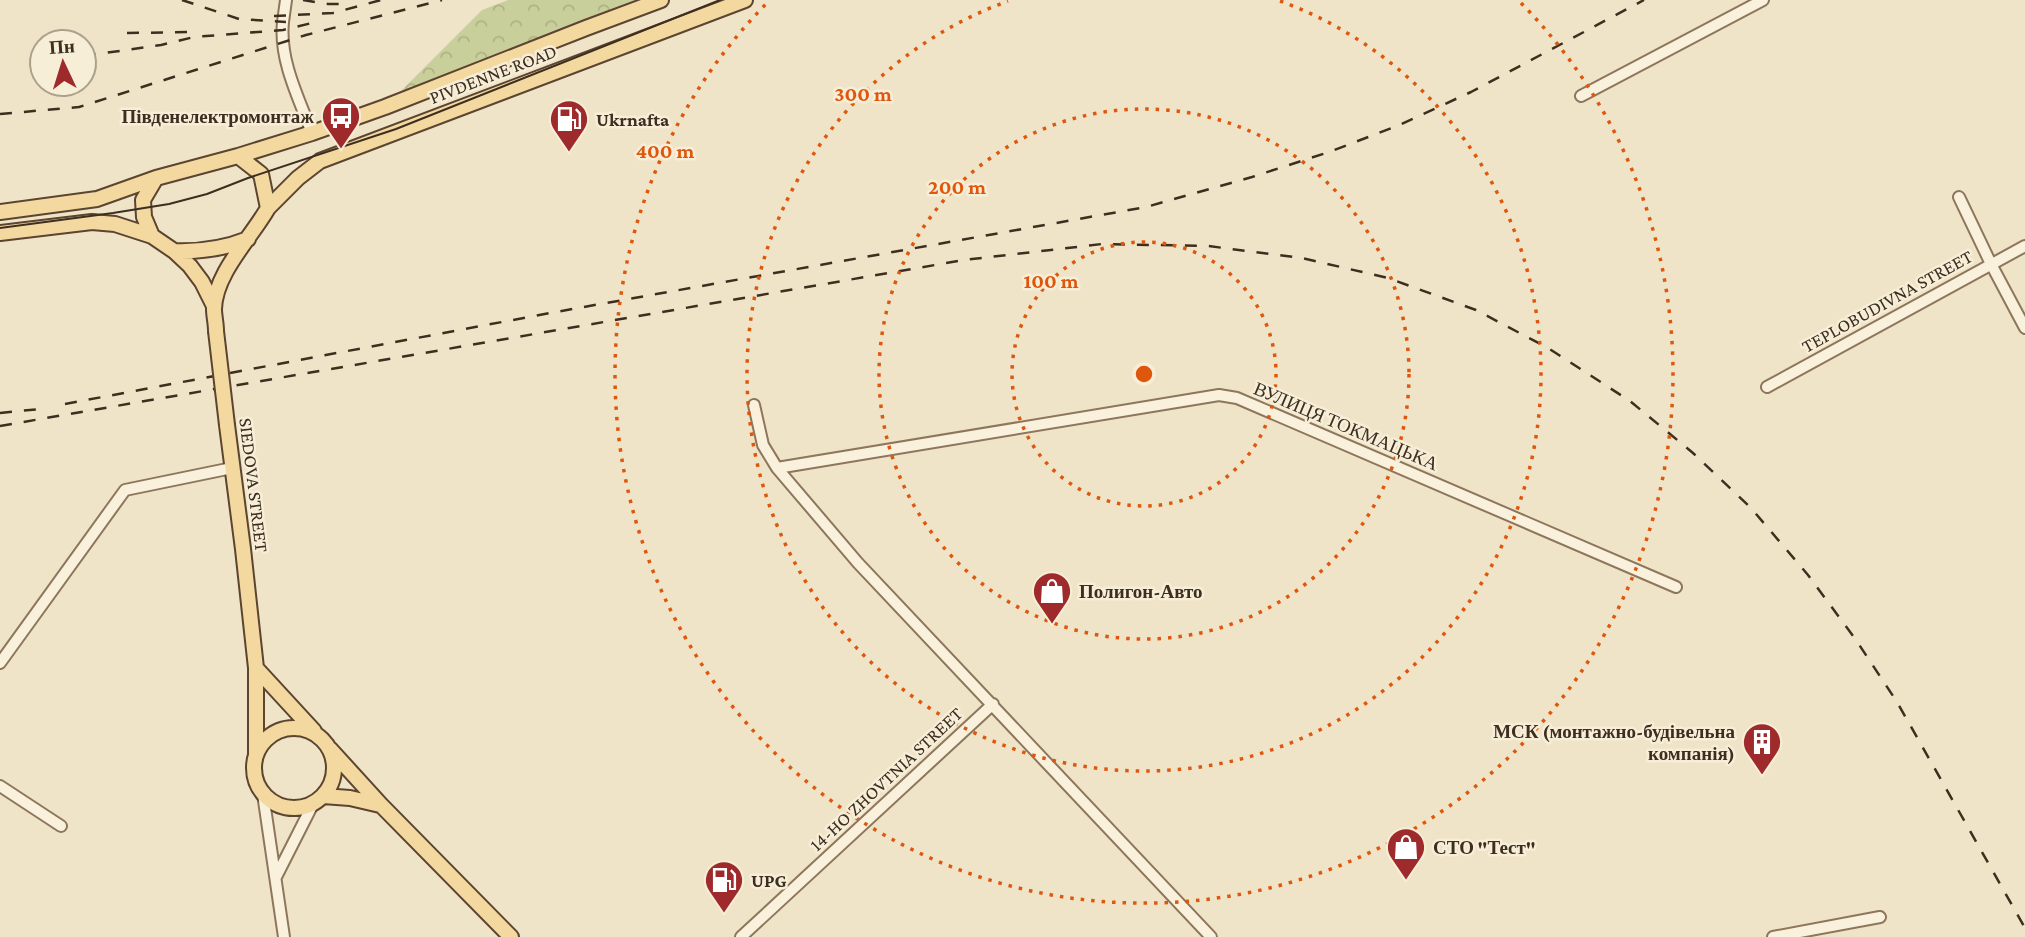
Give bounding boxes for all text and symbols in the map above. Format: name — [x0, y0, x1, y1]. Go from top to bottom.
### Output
north arrow — [28, 28, 98, 98]
text: Пн — [48, 35, 75, 58]
street label: PIVDENNE ROAD — [426, 40, 560, 108]
text: 300 m — [834, 82, 892, 106]
bus stop icon: Південелектромонтаж — [320, 95, 362, 150]
fuel station icon: Ukrnafta — [548, 98, 590, 153]
place label: Південелектромонтаж — [121, 106, 314, 127]
place label: Ukrnafta — [596, 109, 670, 130]
text: 400 m — [636, 139, 695, 163]
text: 200 m — [928, 175, 986, 199]
street label: TEPLOBUDIVNA STREET — [1798, 245, 1976, 357]
text: 100 m — [1023, 269, 1079, 293]
centre of rings — [1132, 362, 1156, 386]
street label: ВУЛИЦЯ ТОКМАЦЬКА — [1251, 378, 1442, 475]
street label: SIEDOVA STREET — [235, 417, 273, 554]
shop icon: Полигон-Авто — [1031, 570, 1073, 625]
place label: Полигон-Авто — [1079, 581, 1203, 602]
street label: 14-HO ZHOVTNIA STREET — [805, 702, 967, 855]
place label: МСК (монтажно-будівельна компанія) — [1493, 721, 1735, 765]
building icon: МСК (монтажно-будівельна компанія) — [1741, 721, 1783, 776]
shop icon: СТО "Тест" — [1385, 826, 1427, 881]
place label: СТО "Тест" — [1433, 837, 1536, 858]
fuel station icon: UPG — [703, 859, 745, 914]
place label: UPG — [751, 870, 787, 891]

